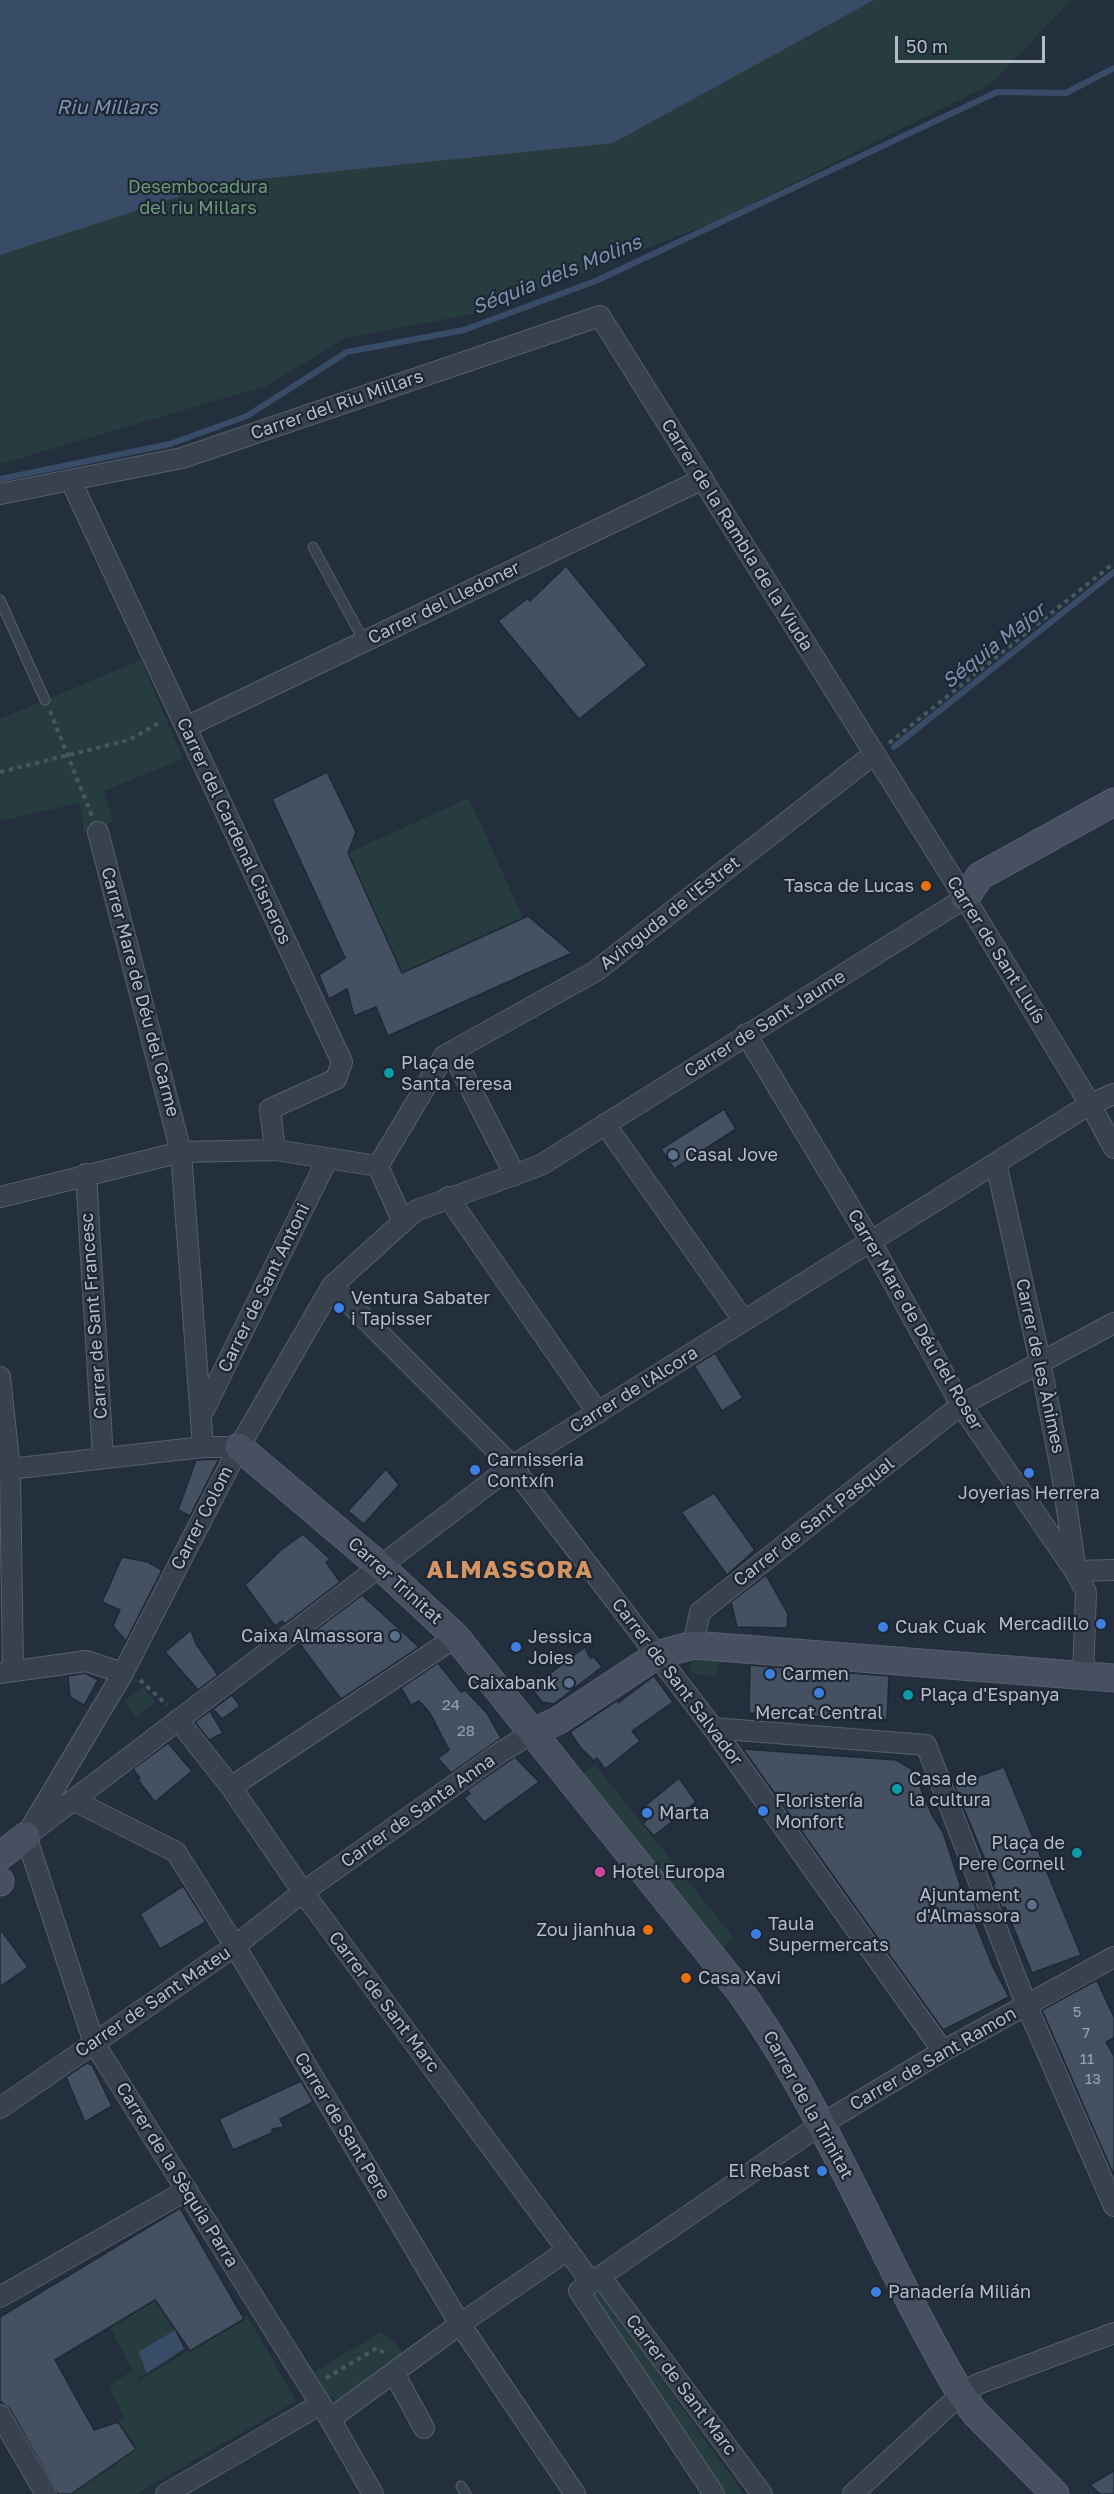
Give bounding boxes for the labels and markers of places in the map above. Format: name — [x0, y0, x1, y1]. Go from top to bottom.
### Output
place label: Tasca de Lucas — [784, 875, 914, 897]
marker: Tasca de Lucas — [919, 879, 933, 893]
place label: Plaça de Santa Teresa — [401, 1052, 512, 1094]
marker: Plaça de Santa Teresa — [382, 1066, 396, 1080]
place label: Casal Jove — [685, 1144, 778, 1166]
marker: Casal Jove — [666, 1148, 680, 1162]
place label: Ventura Sabater i Tapisser — [351, 1287, 490, 1330]
marker: Ventura Sabater i Tapisser — [332, 1301, 346, 1315]
place label: Carnisseria Contxín — [487, 1449, 584, 1492]
marker: Carnisseria Contxín — [468, 1463, 482, 1477]
marker: Joyerias Herrera — [1022, 1466, 1036, 1480]
place label: Joyerias Herrera — [958, 1482, 1100, 1504]
place label: Mercadillo — [998, 1613, 1089, 1635]
place label: Cuak Cuak — [895, 1616, 986, 1638]
marker: Mercadillo — [1094, 1617, 1108, 1631]
marker: Cuak Cuak — [876, 1620, 890, 1634]
place label: Caixa Almassora — [241, 1625, 383, 1647]
place label: Jessica Joies — [528, 1626, 592, 1668]
marker: Caixa Almassora — [388, 1629, 402, 1643]
marker: Jessica Joies — [509, 1640, 523, 1654]
place label: Carmen — [782, 1663, 849, 1685]
marker: Carmen — [763, 1667, 777, 1681]
place label: Caixabank — [467, 1672, 557, 1694]
marker: Caixabank — [562, 1676, 576, 1690]
place label: Plaça d'Espanya — [920, 1684, 1059, 1706]
marker: Mercat Central — [812, 1686, 826, 1700]
marker: Plaça d'Espanya — [901, 1688, 915, 1702]
place label: Mercat Central — [755, 1702, 883, 1724]
place label: Casa de la cultura — [909, 1768, 991, 1810]
marker: Casa de la cultura — [890, 1782, 904, 1796]
place label: Floristería Monfort — [775, 1790, 863, 1832]
place label: Marta — [659, 1802, 709, 1824]
marker: Floristería Monfort — [756, 1804, 770, 1818]
marker: Marta — [640, 1806, 654, 1820]
place label: Plaça de Pere Cornell — [958, 1832, 1065, 1874]
marker: Plaça de Pere Cornell — [1070, 1846, 1084, 1860]
place label: Hotel Europa — [612, 1861, 725, 1883]
marker: Hotel Europa — [593, 1865, 607, 1879]
place label: Ajuntament d'Almassora — [916, 1884, 1020, 1926]
marker: Ajuntament d'Almassora — [1025, 1898, 1039, 1912]
place label: Taula Supermercats — [768, 1913, 889, 1956]
place label: Zou jianhua — [536, 1919, 636, 1941]
marker: Zou jianhua — [641, 1923, 655, 1937]
marker: Taula Supermercats — [749, 1927, 763, 1941]
place label: Casa Xavi — [698, 1967, 781, 1989]
marker: Casa Xavi — [679, 1971, 693, 1985]
place label: El Rebast — [728, 2160, 810, 2182]
marker: El Rebast — [815, 2164, 829, 2178]
place label: Panadería Milián — [888, 2281, 1031, 2303]
marker: Panadería Milián — [869, 2285, 883, 2299]

